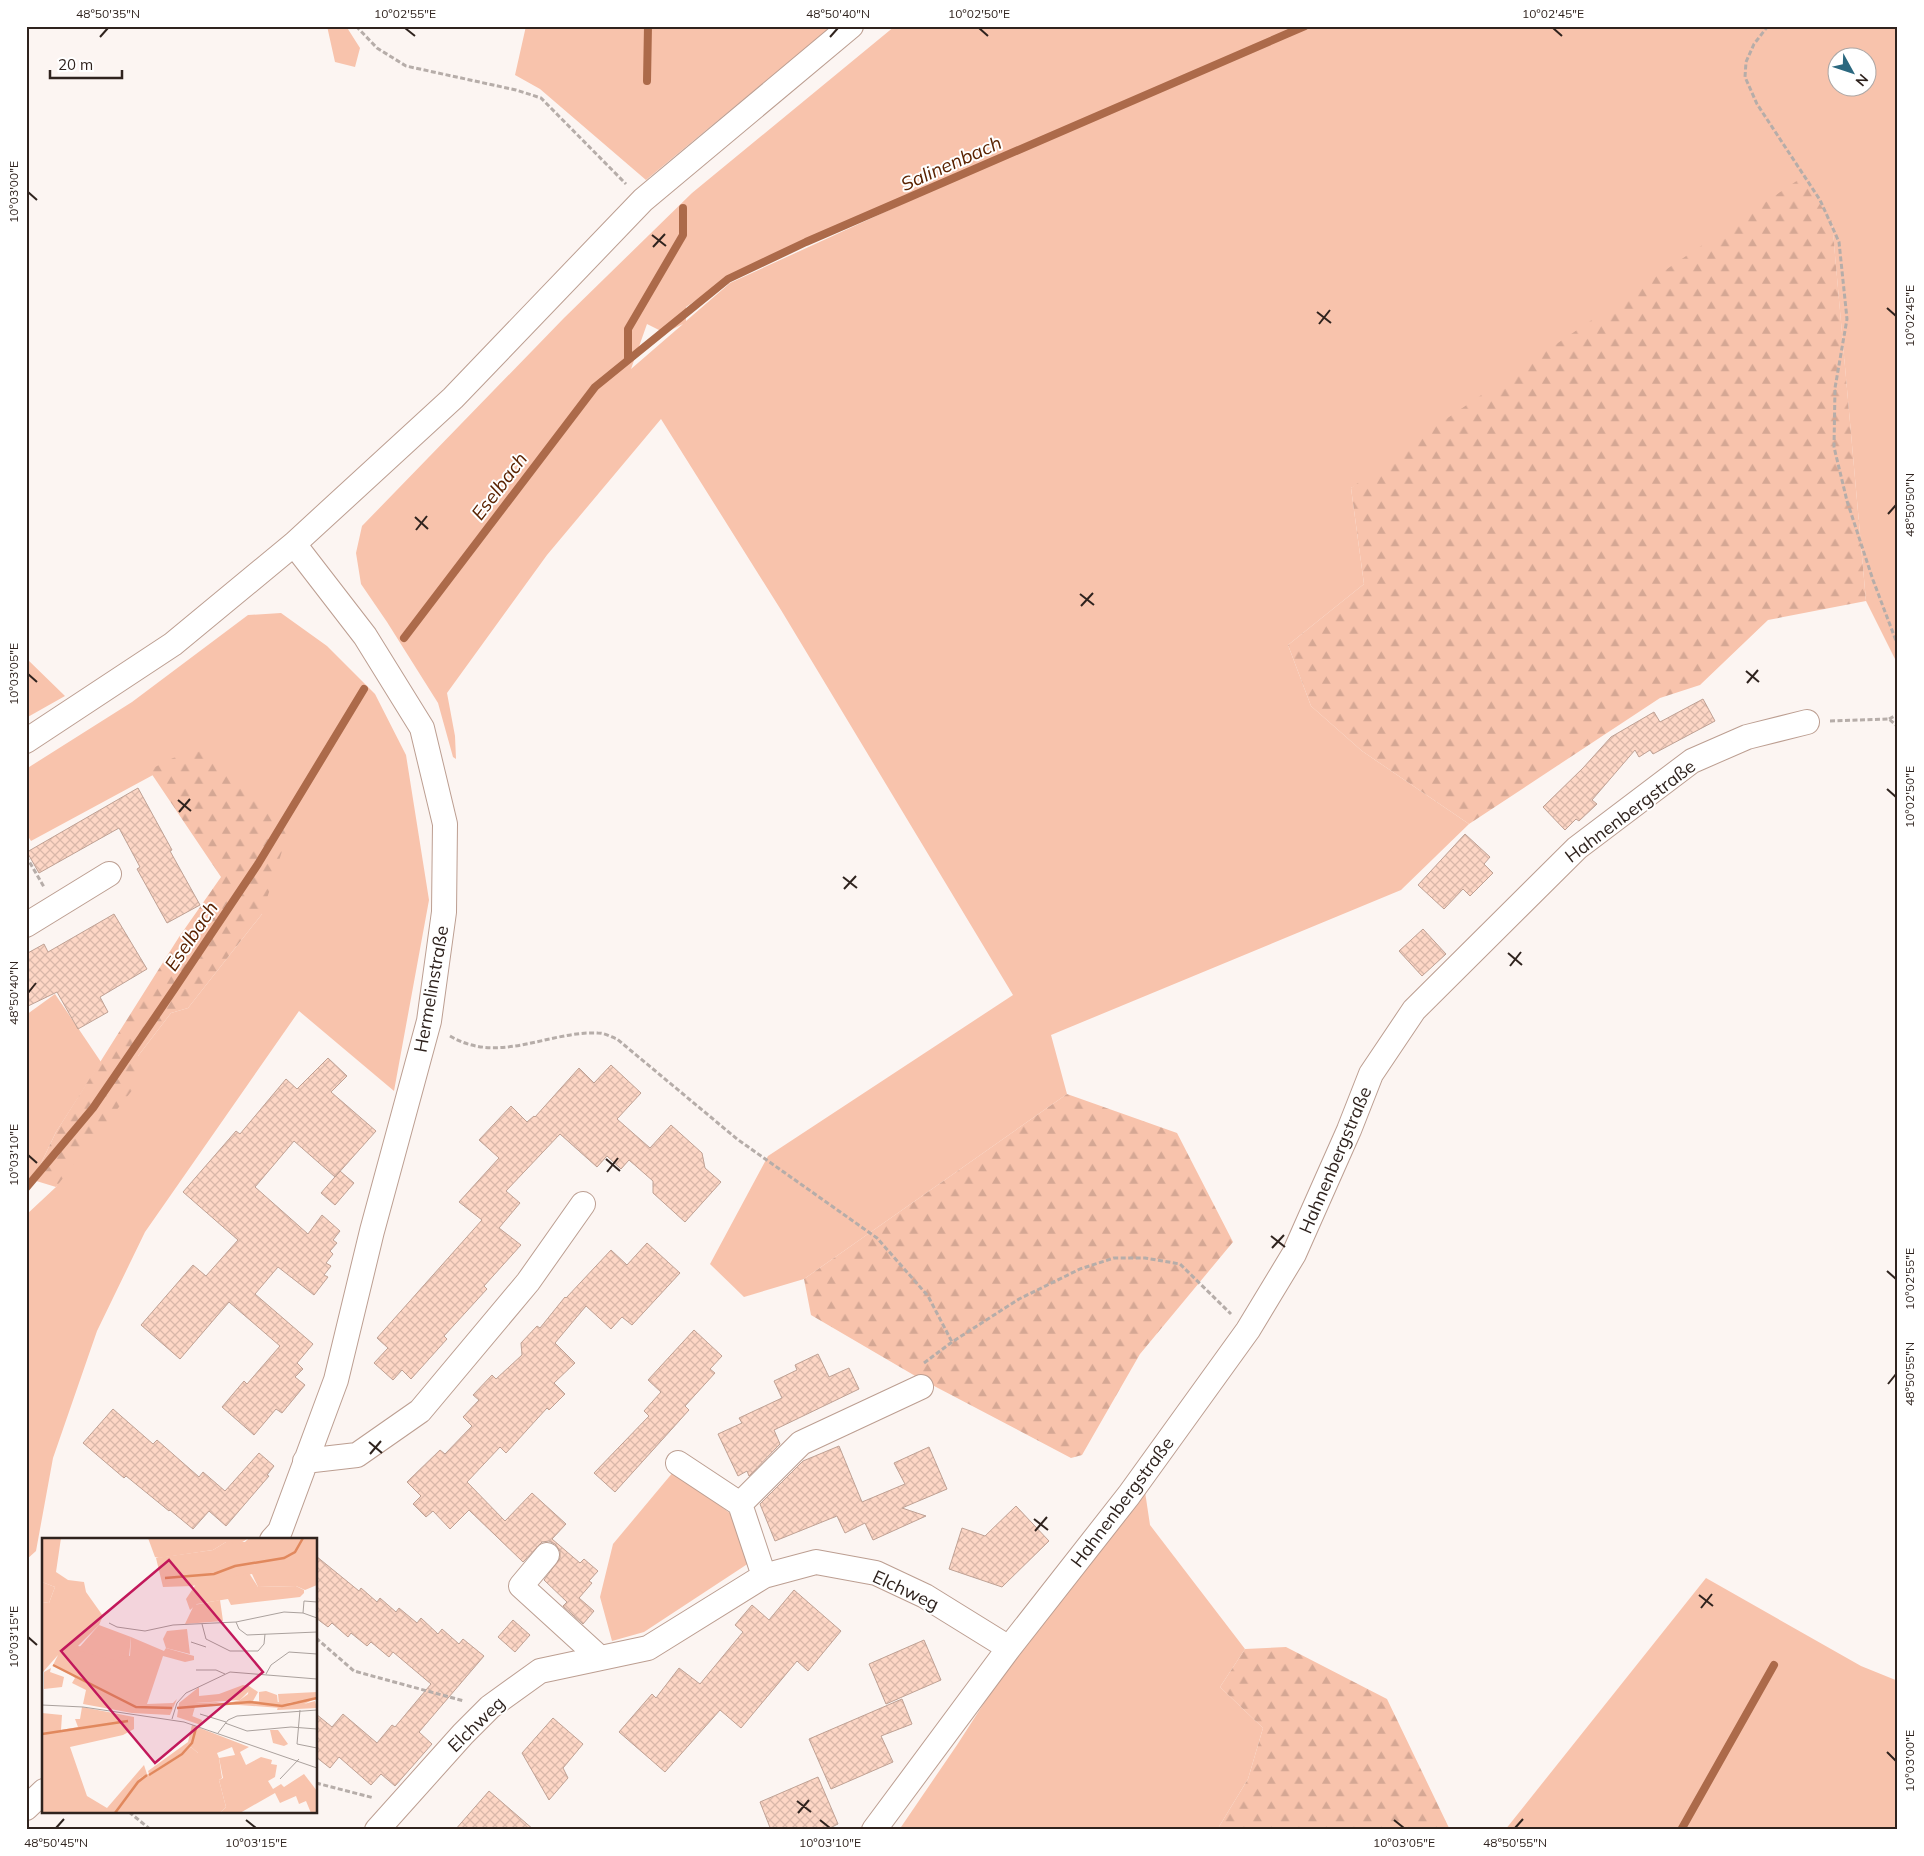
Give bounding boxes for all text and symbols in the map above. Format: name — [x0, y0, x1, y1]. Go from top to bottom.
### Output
text: 48°50'35"N — [76, 6, 140, 21]
text: 10°02'55"E — [374, 6, 436, 21]
text: 48°50'40"N — [806, 6, 870, 21]
text: 10°02'50"E — [948, 6, 1010, 21]
text: 10°02'45"E — [1522, 6, 1584, 21]
scale bar — [50, 48, 122, 80]
north arrow — [1826, 48, 1876, 98]
text: 20 m — [58, 55, 93, 74]
text: N — [1852, 71, 1872, 90]
water label: Salinenbach — [897, 130, 1005, 196]
text: 10°03'00"E — [6, 161, 21, 223]
text: 10°02'45"E — [1902, 285, 1917, 347]
water label: Eselbach — [466, 447, 532, 525]
text: 48°50'50"N — [1902, 473, 1917, 537]
text: 10°03'05"E — [6, 643, 21, 705]
street label: Hahnenbergstraße — [1560, 754, 1700, 868]
text: 10°02'50"E — [1902, 766, 1917, 828]
water label: Eselbach — [159, 897, 223, 975]
street label: Hermelinstraße — [409, 924, 453, 1054]
text: 48°50'40"N — [6, 961, 21, 1025]
street label: Hahnenbergstraße — [1294, 1083, 1376, 1237]
text: 10°03'10"E — [6, 1124, 21, 1186]
text: 10°02'55"E — [1902, 1248, 1917, 1310]
text: 48°50'55"N — [1902, 1342, 1917, 1406]
street label: Hahnenbergstraße — [1065, 1432, 1179, 1572]
inset map — [42, 1538, 318, 1814]
street label: Elchweg — [869, 1565, 943, 1615]
text: 10°03'15"E — [6, 1606, 21, 1668]
street label: Elchweg — [443, 1691, 509, 1757]
text: 10°03'00"E — [1902, 1730, 1917, 1792]
text: 48°50'45"N — [24, 1835, 88, 1850]
text: 10°03'15"E — [225, 1835, 287, 1850]
text: 10°03'10"E — [799, 1835, 861, 1850]
text: 10°03'05"E — [1373, 1835, 1435, 1850]
text: 48°50'55"N — [1483, 1835, 1547, 1850]

